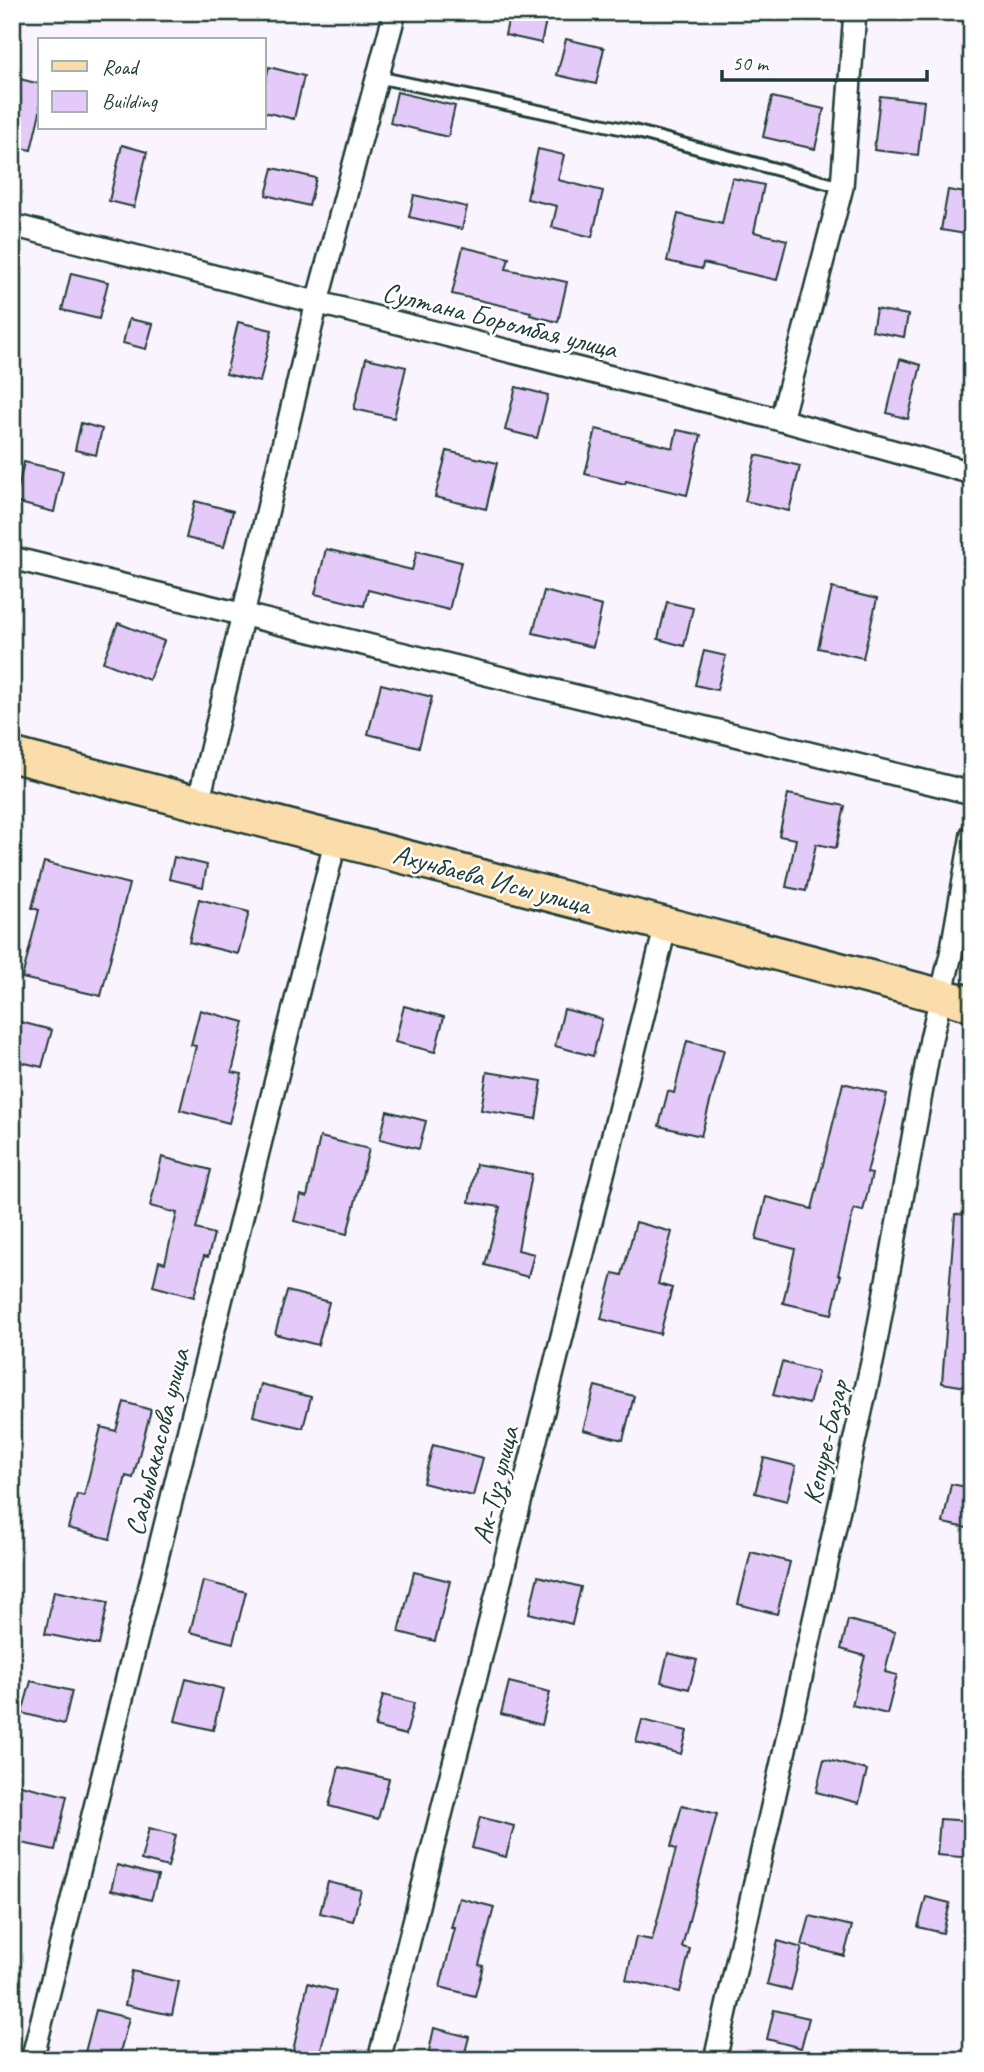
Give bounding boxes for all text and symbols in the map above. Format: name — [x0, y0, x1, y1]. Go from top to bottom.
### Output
legend — [38, 38, 266, 130]
scale bar — [722, 38, 926, 82]
text: 50 m — [732, 50, 770, 76]
text: Road — [102, 54, 141, 80]
text: Building — [102, 88, 159, 114]
street label: Султана Боромбая улица — [379, 274, 623, 367]
street label: Ахунбаева Исы улица — [389, 836, 597, 923]
street label: Садыбакасова улица — [117, 1343, 198, 1539]
street label: Кепуре-Базар — [794, 1375, 858, 1508]
street label: Ак-Туз улица — [464, 1421, 528, 1548]

